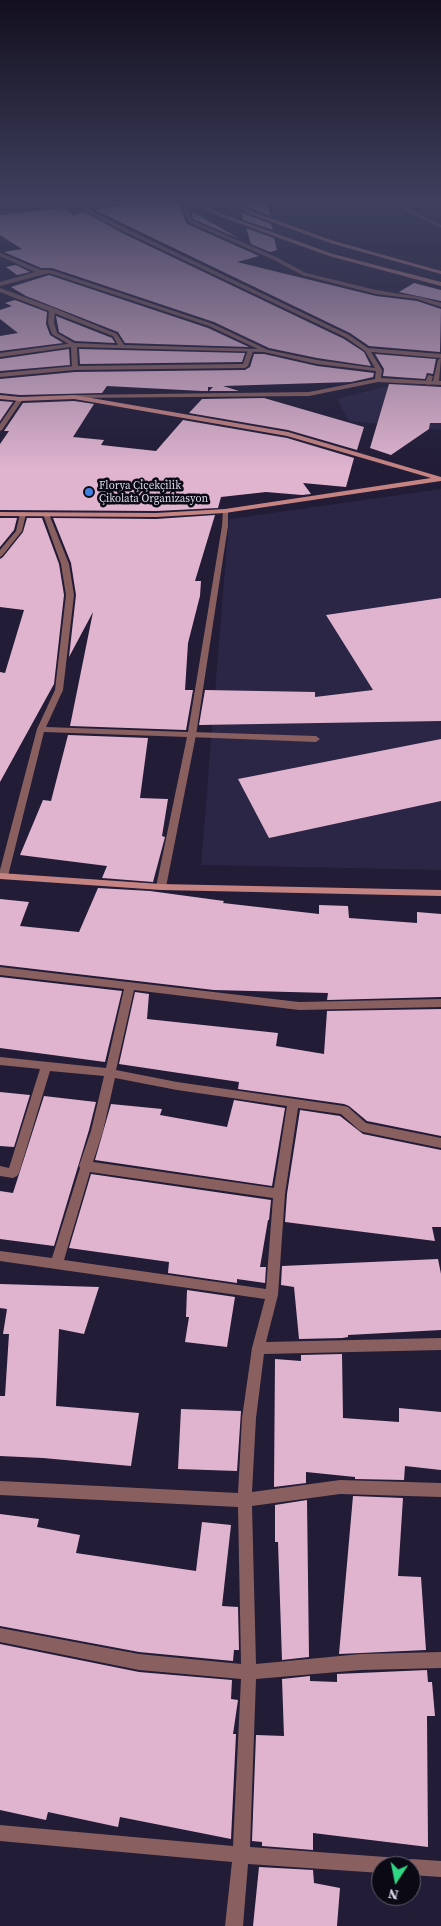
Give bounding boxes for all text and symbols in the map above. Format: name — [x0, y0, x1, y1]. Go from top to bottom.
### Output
place label: Florya Çiçekçilik Çikolata Organizasyon — [99, 479, 208, 505]
marker: Florya Çiçekçilik Çikolata Organizasyon — [83, 486, 95, 498]
north arrow — [371, 1856, 421, 1906]
text: N — [386, 1884, 400, 1906]

